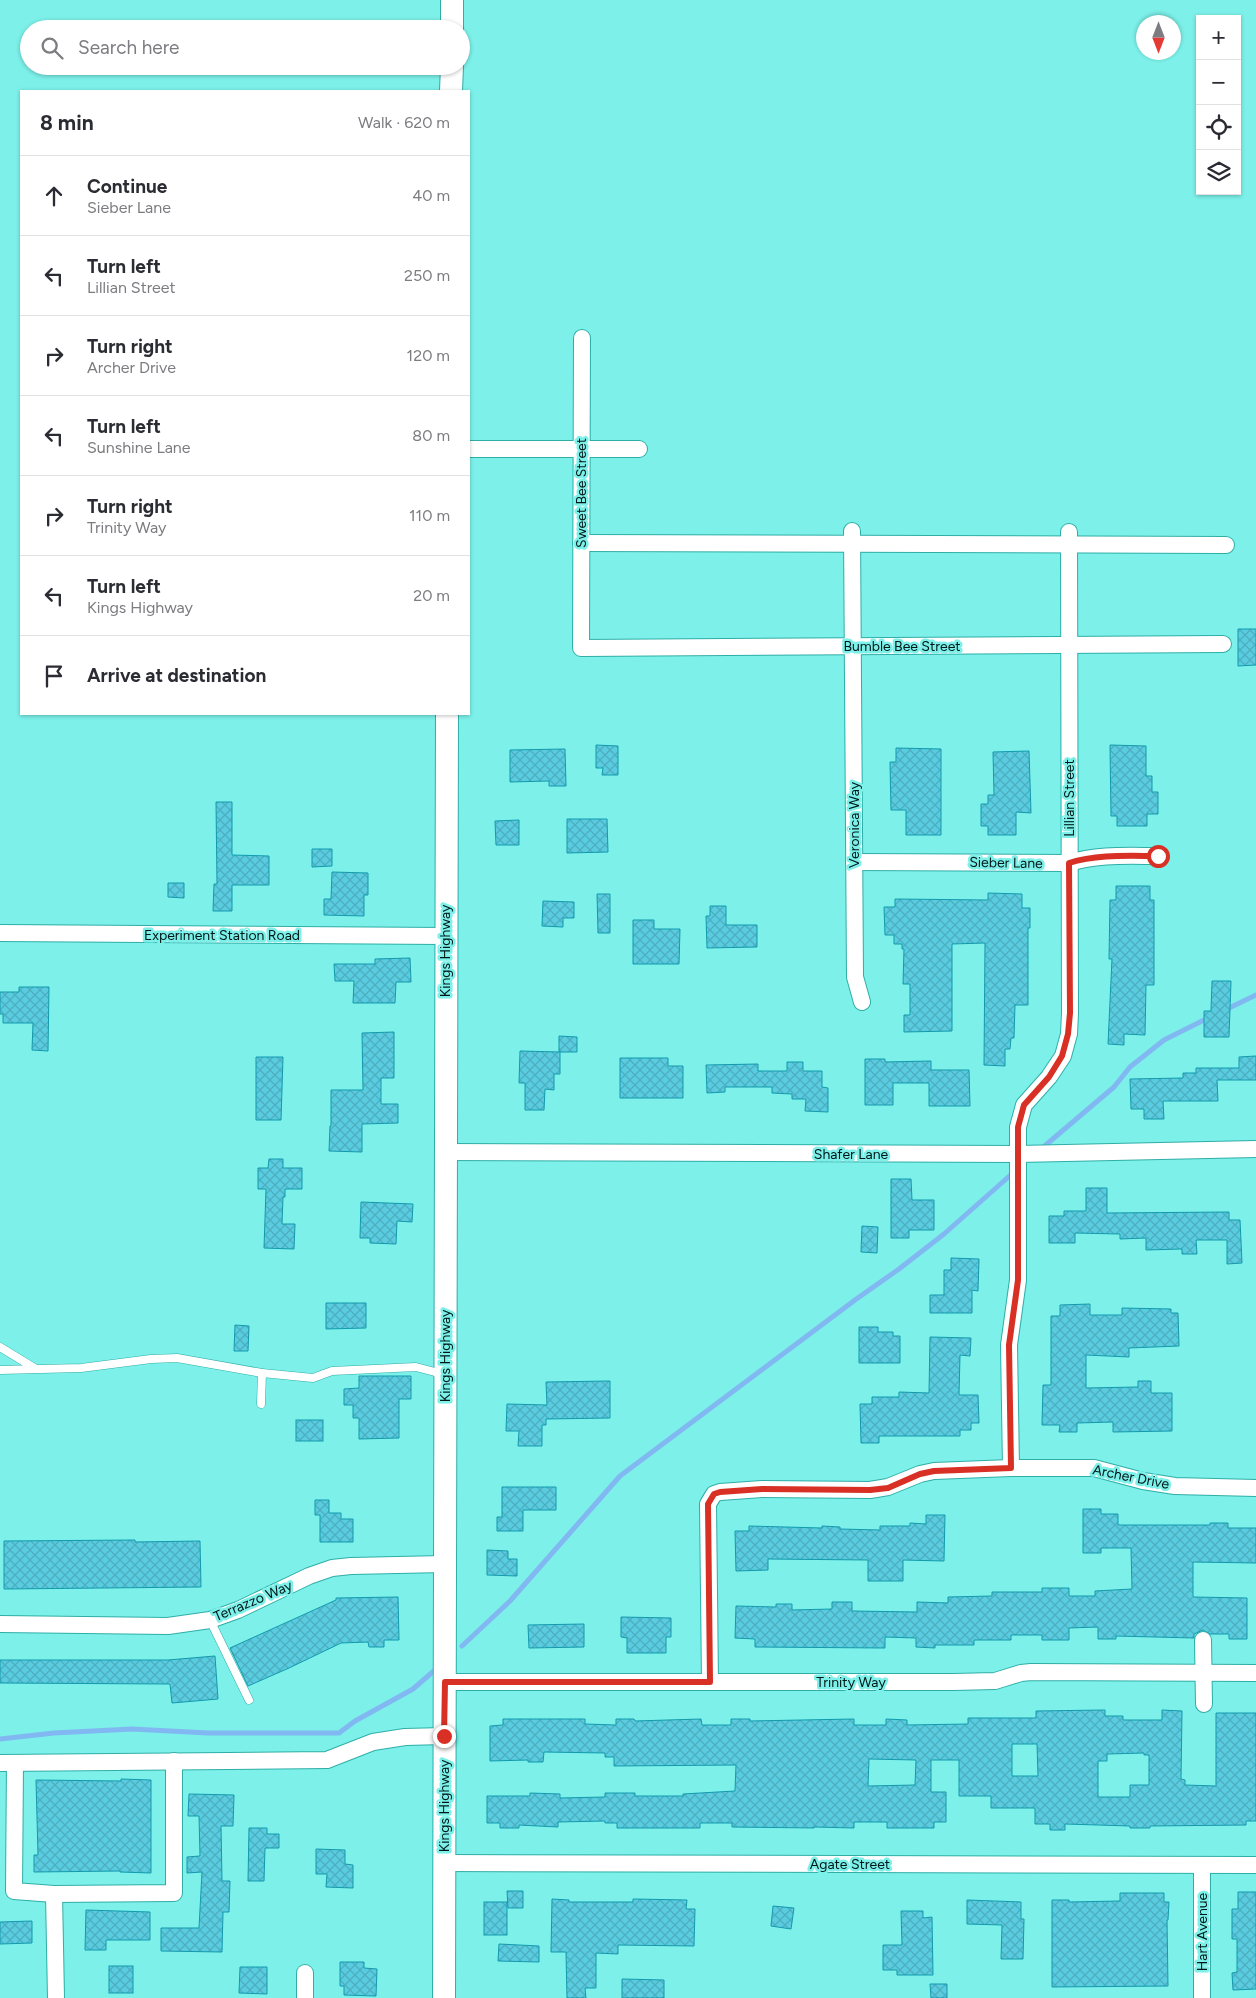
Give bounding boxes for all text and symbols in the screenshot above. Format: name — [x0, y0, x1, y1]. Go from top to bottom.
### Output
north arrow — [1136, 15, 1181, 60]
map controls — [1196, 15, 1241, 195]
button: + — [1196, 15, 1241, 60]
search box — [20, 20, 470, 75]
icon: search — [38, 34, 66, 62]
text: Search here — [78, 36, 180, 59]
button: − — [1196, 60, 1241, 105]
button: locate — [1196, 105, 1241, 150]
text: 8 min — [40, 110, 94, 135]
text: Walk · 620 m — [358, 113, 450, 132]
button: layers — [1196, 150, 1241, 195]
text: Continue — [87, 175, 167, 198]
icon: ahead — [40, 182, 68, 210]
text: 40 m — [412, 186, 450, 205]
text: Sieber Lane — [87, 198, 171, 217]
text: Turn left — [87, 255, 161, 278]
icon: left — [40, 262, 68, 290]
text: 250 m — [404, 266, 450, 285]
text: Lillian Street — [87, 278, 176, 297]
text: Turn right — [87, 335, 173, 358]
icon: right — [40, 342, 68, 370]
text: 120 m — [407, 346, 450, 365]
text: Archer Drive — [87, 358, 176, 377]
text: Turn left — [87, 415, 161, 438]
icon: left — [40, 422, 68, 450]
text: 80 m — [412, 426, 450, 445]
text: Sunshine Lane — [87, 438, 191, 457]
street label: Sweet Bee Street — [573, 438, 590, 548]
text: Turn right — [87, 495, 173, 518]
icon: right — [40, 502, 68, 530]
text: 110 m — [409, 506, 450, 525]
text: Trinity Way — [87, 518, 166, 537]
text: Turn left — [87, 575, 161, 598]
icon: left — [40, 582, 68, 610]
text: 20 m — [413, 586, 450, 605]
text: Kings Highway — [87, 598, 193, 617]
street label: Bumble Bee Street — [843, 638, 961, 655]
icon: arrive — [40, 662, 68, 690]
text: Arrive at destination — [87, 664, 266, 687]
street label: Lillian Street — [1061, 759, 1078, 837]
street label: Veronica Way — [846, 781, 863, 868]
route start — [1147, 845, 1170, 868]
street label: Sieber Lane — [969, 854, 1043, 872]
street label: Kings Highway — [437, 904, 454, 997]
street label: Experiment Station Road — [144, 927, 300, 944]
street label: Shafer Lane — [814, 1146, 889, 1163]
street label: Kings Highway — [437, 1309, 454, 1402]
street label: Archer Drive — [1091, 1461, 1171, 1493]
street label: Terrazzo Way — [211, 1577, 295, 1625]
street label: Trinity Way — [816, 1674, 886, 1691]
route end — [433, 1725, 456, 1748]
street label: Kings Highway — [436, 1759, 453, 1852]
street label: Agate Street — [810, 1856, 890, 1873]
street label: Hart Avenue — [1194, 1892, 1211, 1971]

